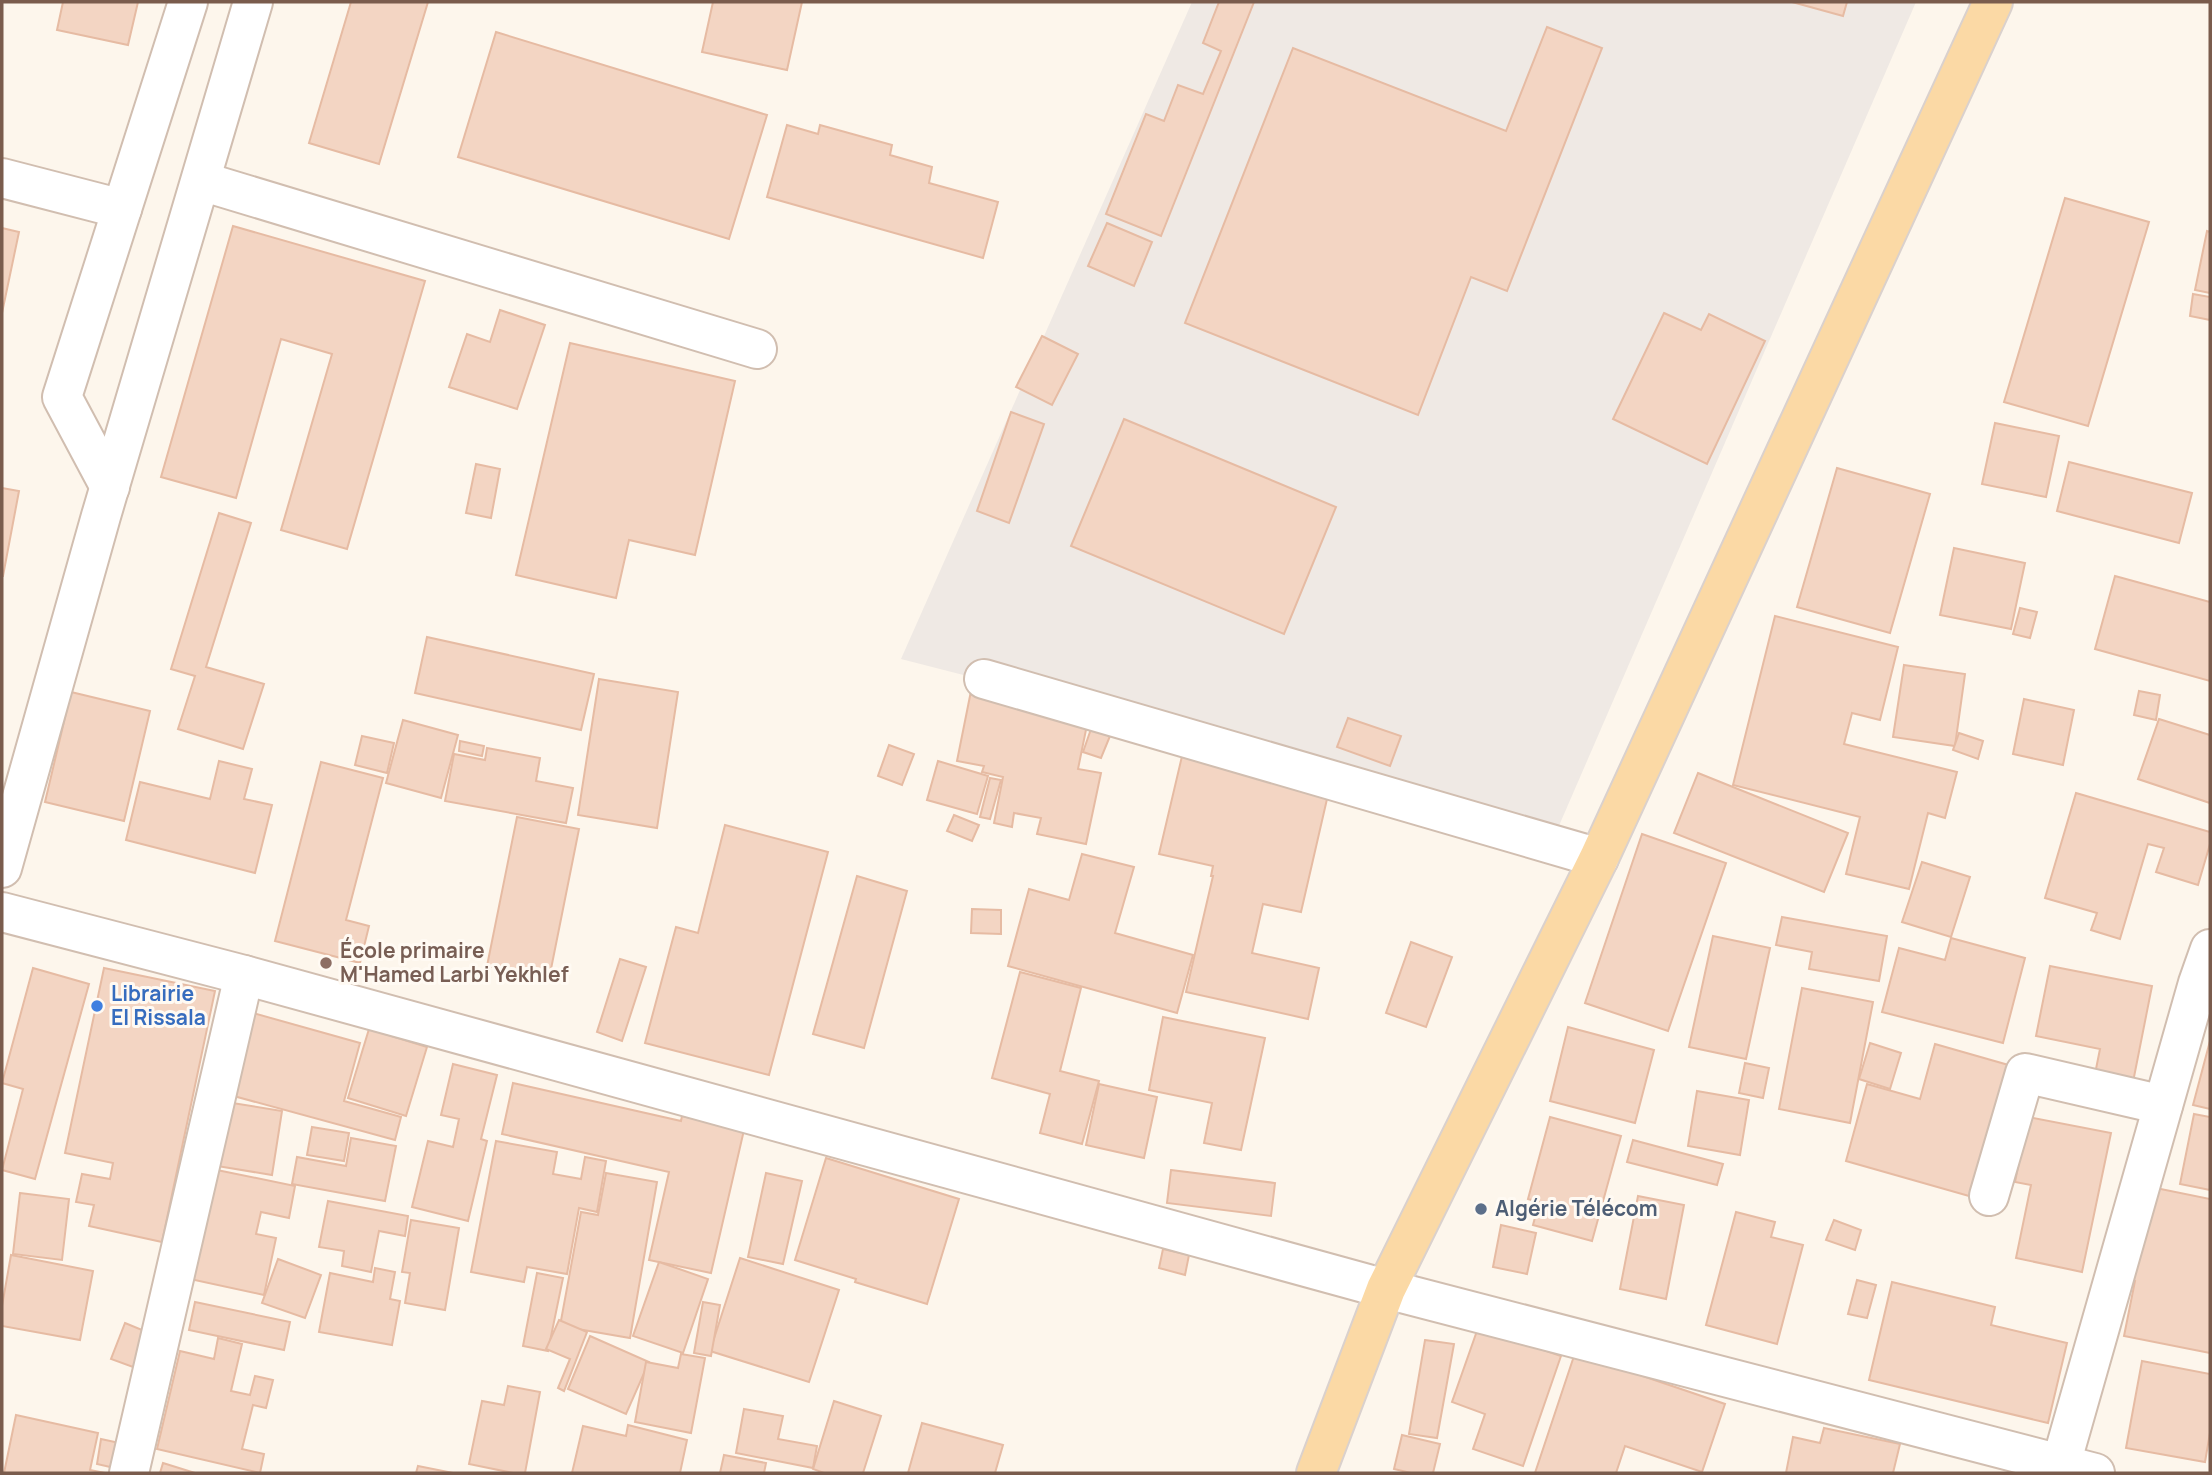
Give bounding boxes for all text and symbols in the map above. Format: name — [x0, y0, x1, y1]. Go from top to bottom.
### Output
place label: École primaire M'Hamed Larbi Yekhlef — [340, 936, 569, 988]
marker: École primaire M'Hamed Larbi Yekhlef — [318, 955, 334, 971]
place label: Librairie El Rissala — [111, 979, 206, 1031]
marker: Librairie El Rissala — [89, 998, 105, 1014]
place label: Algérie Télécom — [1495, 1194, 1658, 1222]
marker: Algérie Télécom — [1473, 1201, 1489, 1217]

